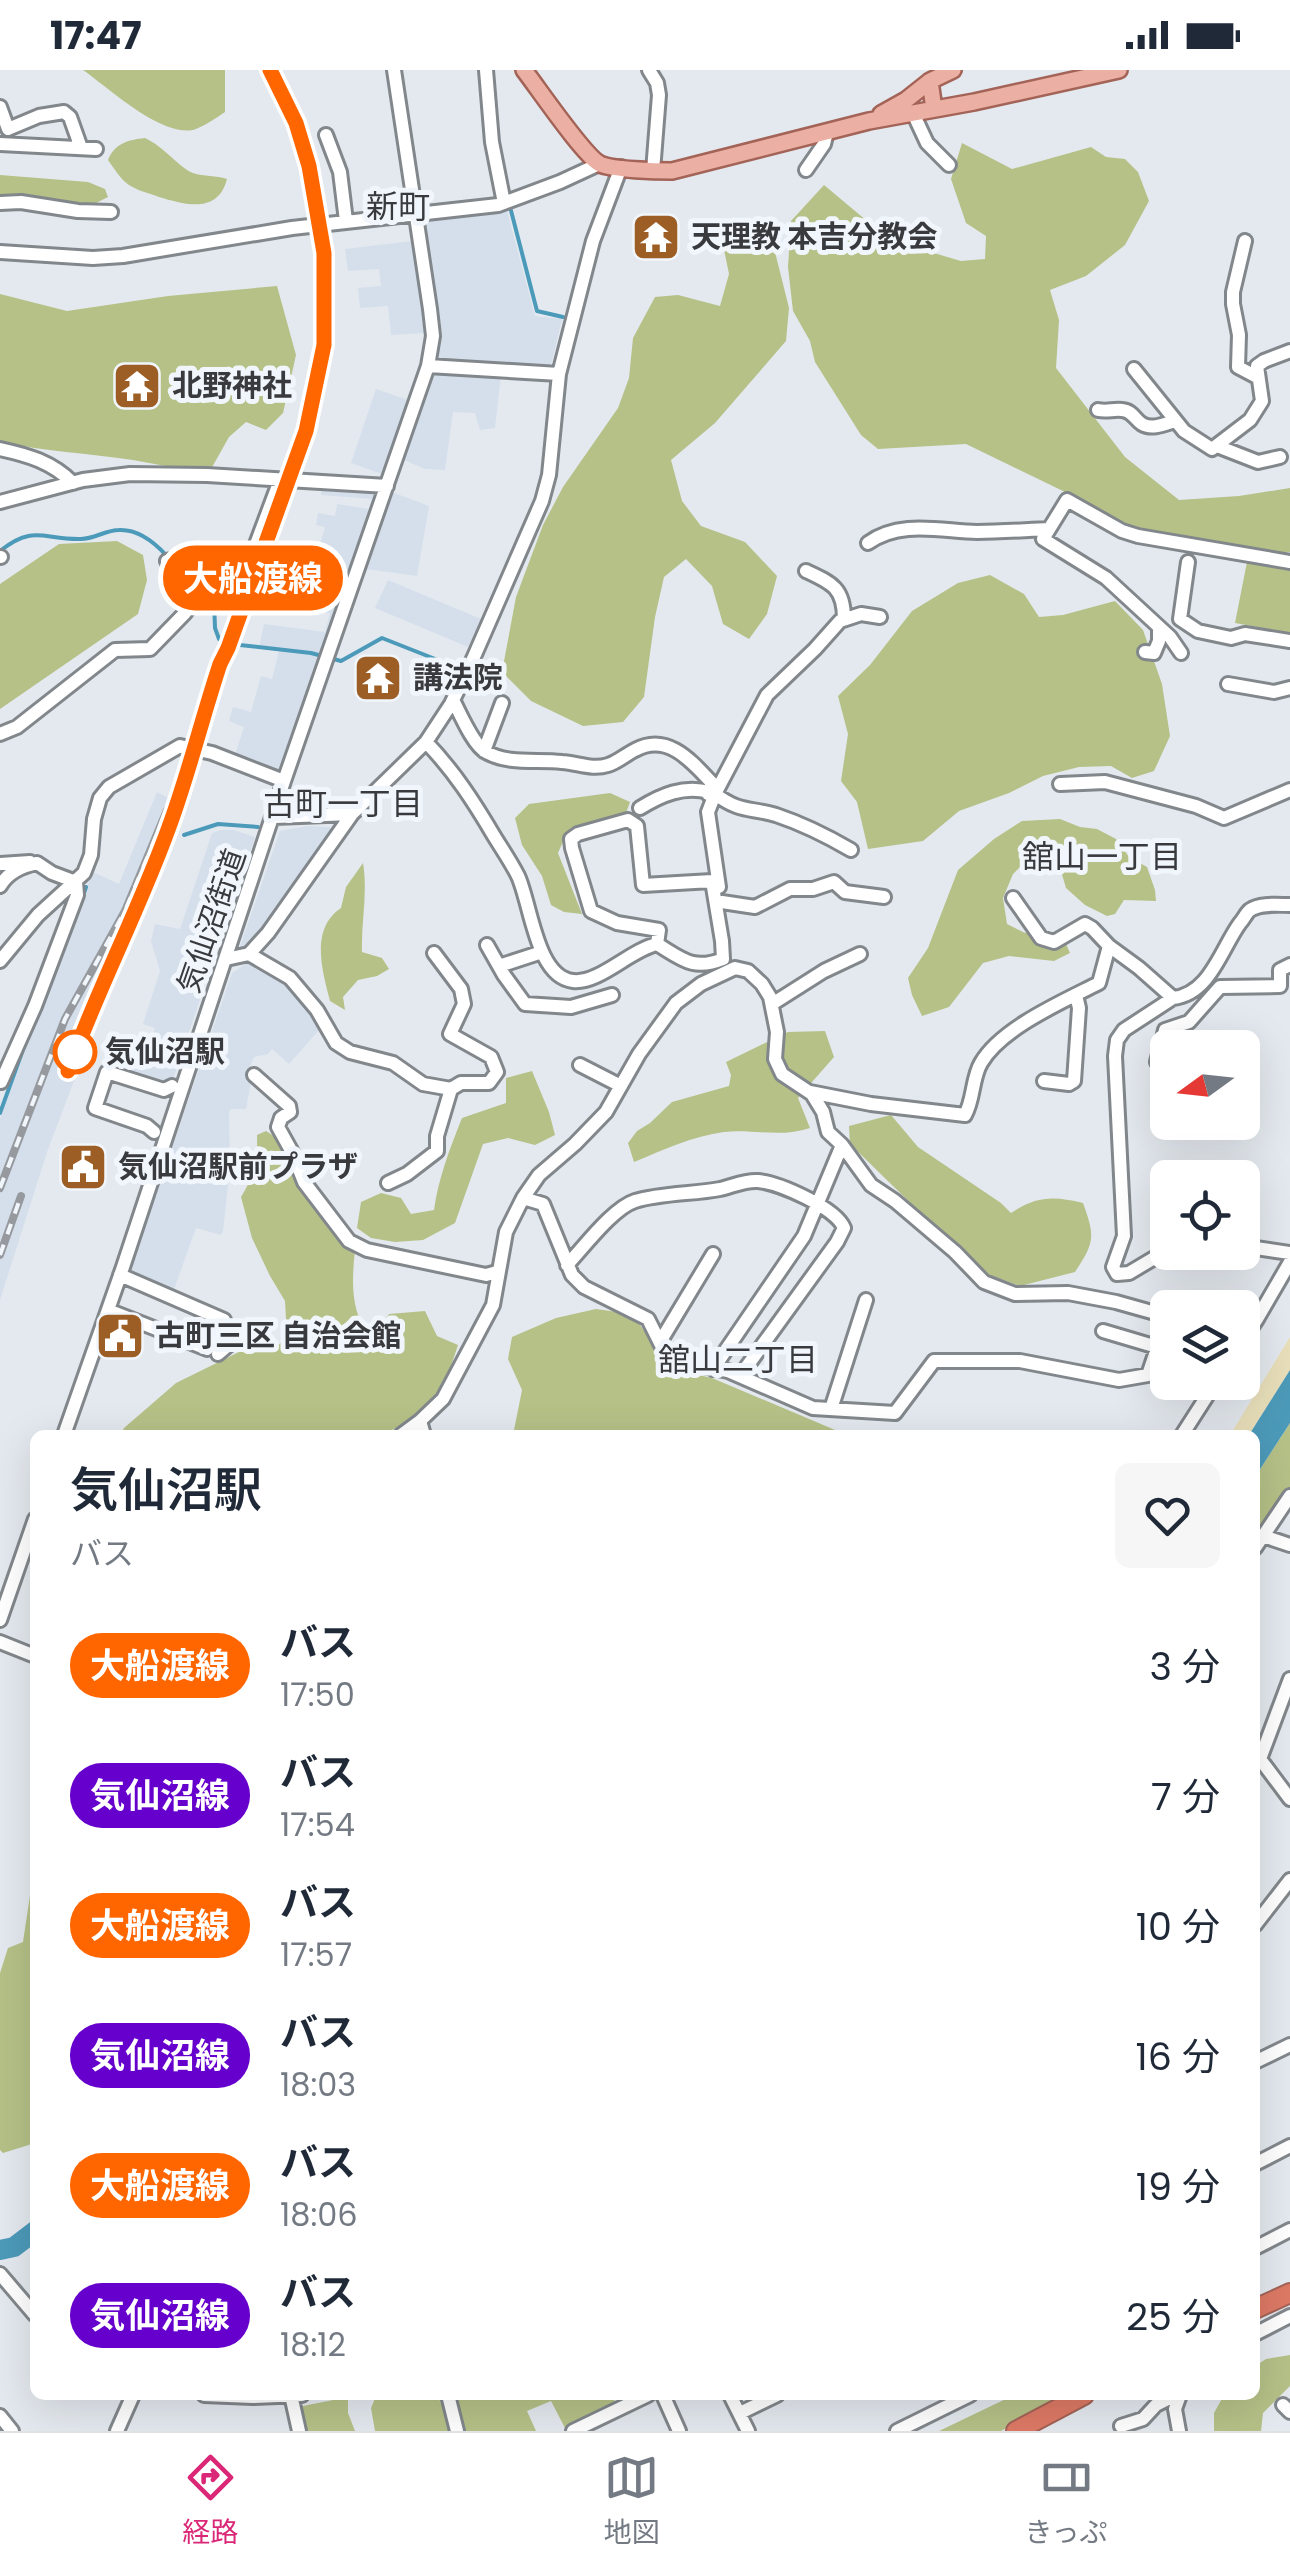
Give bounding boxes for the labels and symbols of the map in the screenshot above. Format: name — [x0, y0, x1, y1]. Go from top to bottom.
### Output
district label: 新町 — [366, 184, 430, 229]
temple icon: 天理教 本吉分教会 — [630, 211, 682, 263]
place label: 天理教 本吉分教会 — [691, 215, 937, 258]
temple icon: 北野神社 — [111, 360, 163, 412]
place label: 北野神社 — [172, 364, 292, 407]
line badge: 大船渡線 — [183, 546, 323, 610]
temple icon: 講法院 — [352, 652, 404, 704]
place label: 講法院 — [413, 656, 503, 699]
district label: 古町一丁目 — [263, 781, 423, 826]
district label: 舘山一丁目 — [1022, 834, 1182, 879]
street label: 気仙沼街道 — [167, 843, 256, 999]
place label: 気仙沼駅 — [105, 1030, 225, 1073]
north arrow — [1150, 1030, 1260, 1140]
marker: 気仙沼駅 — [54, 1031, 96, 1073]
public building icon: 気仙沼駅前プラザ — [57, 1141, 109, 1193]
place label: 気仙沼駅前プラザ — [118, 1145, 358, 1188]
public building icon: 古町三区 自治会館 — [94, 1310, 146, 1362]
place label: 古町三区 自治会館 — [155, 1314, 401, 1357]
district label: 舘山二丁目 — [658, 1337, 818, 1382]

